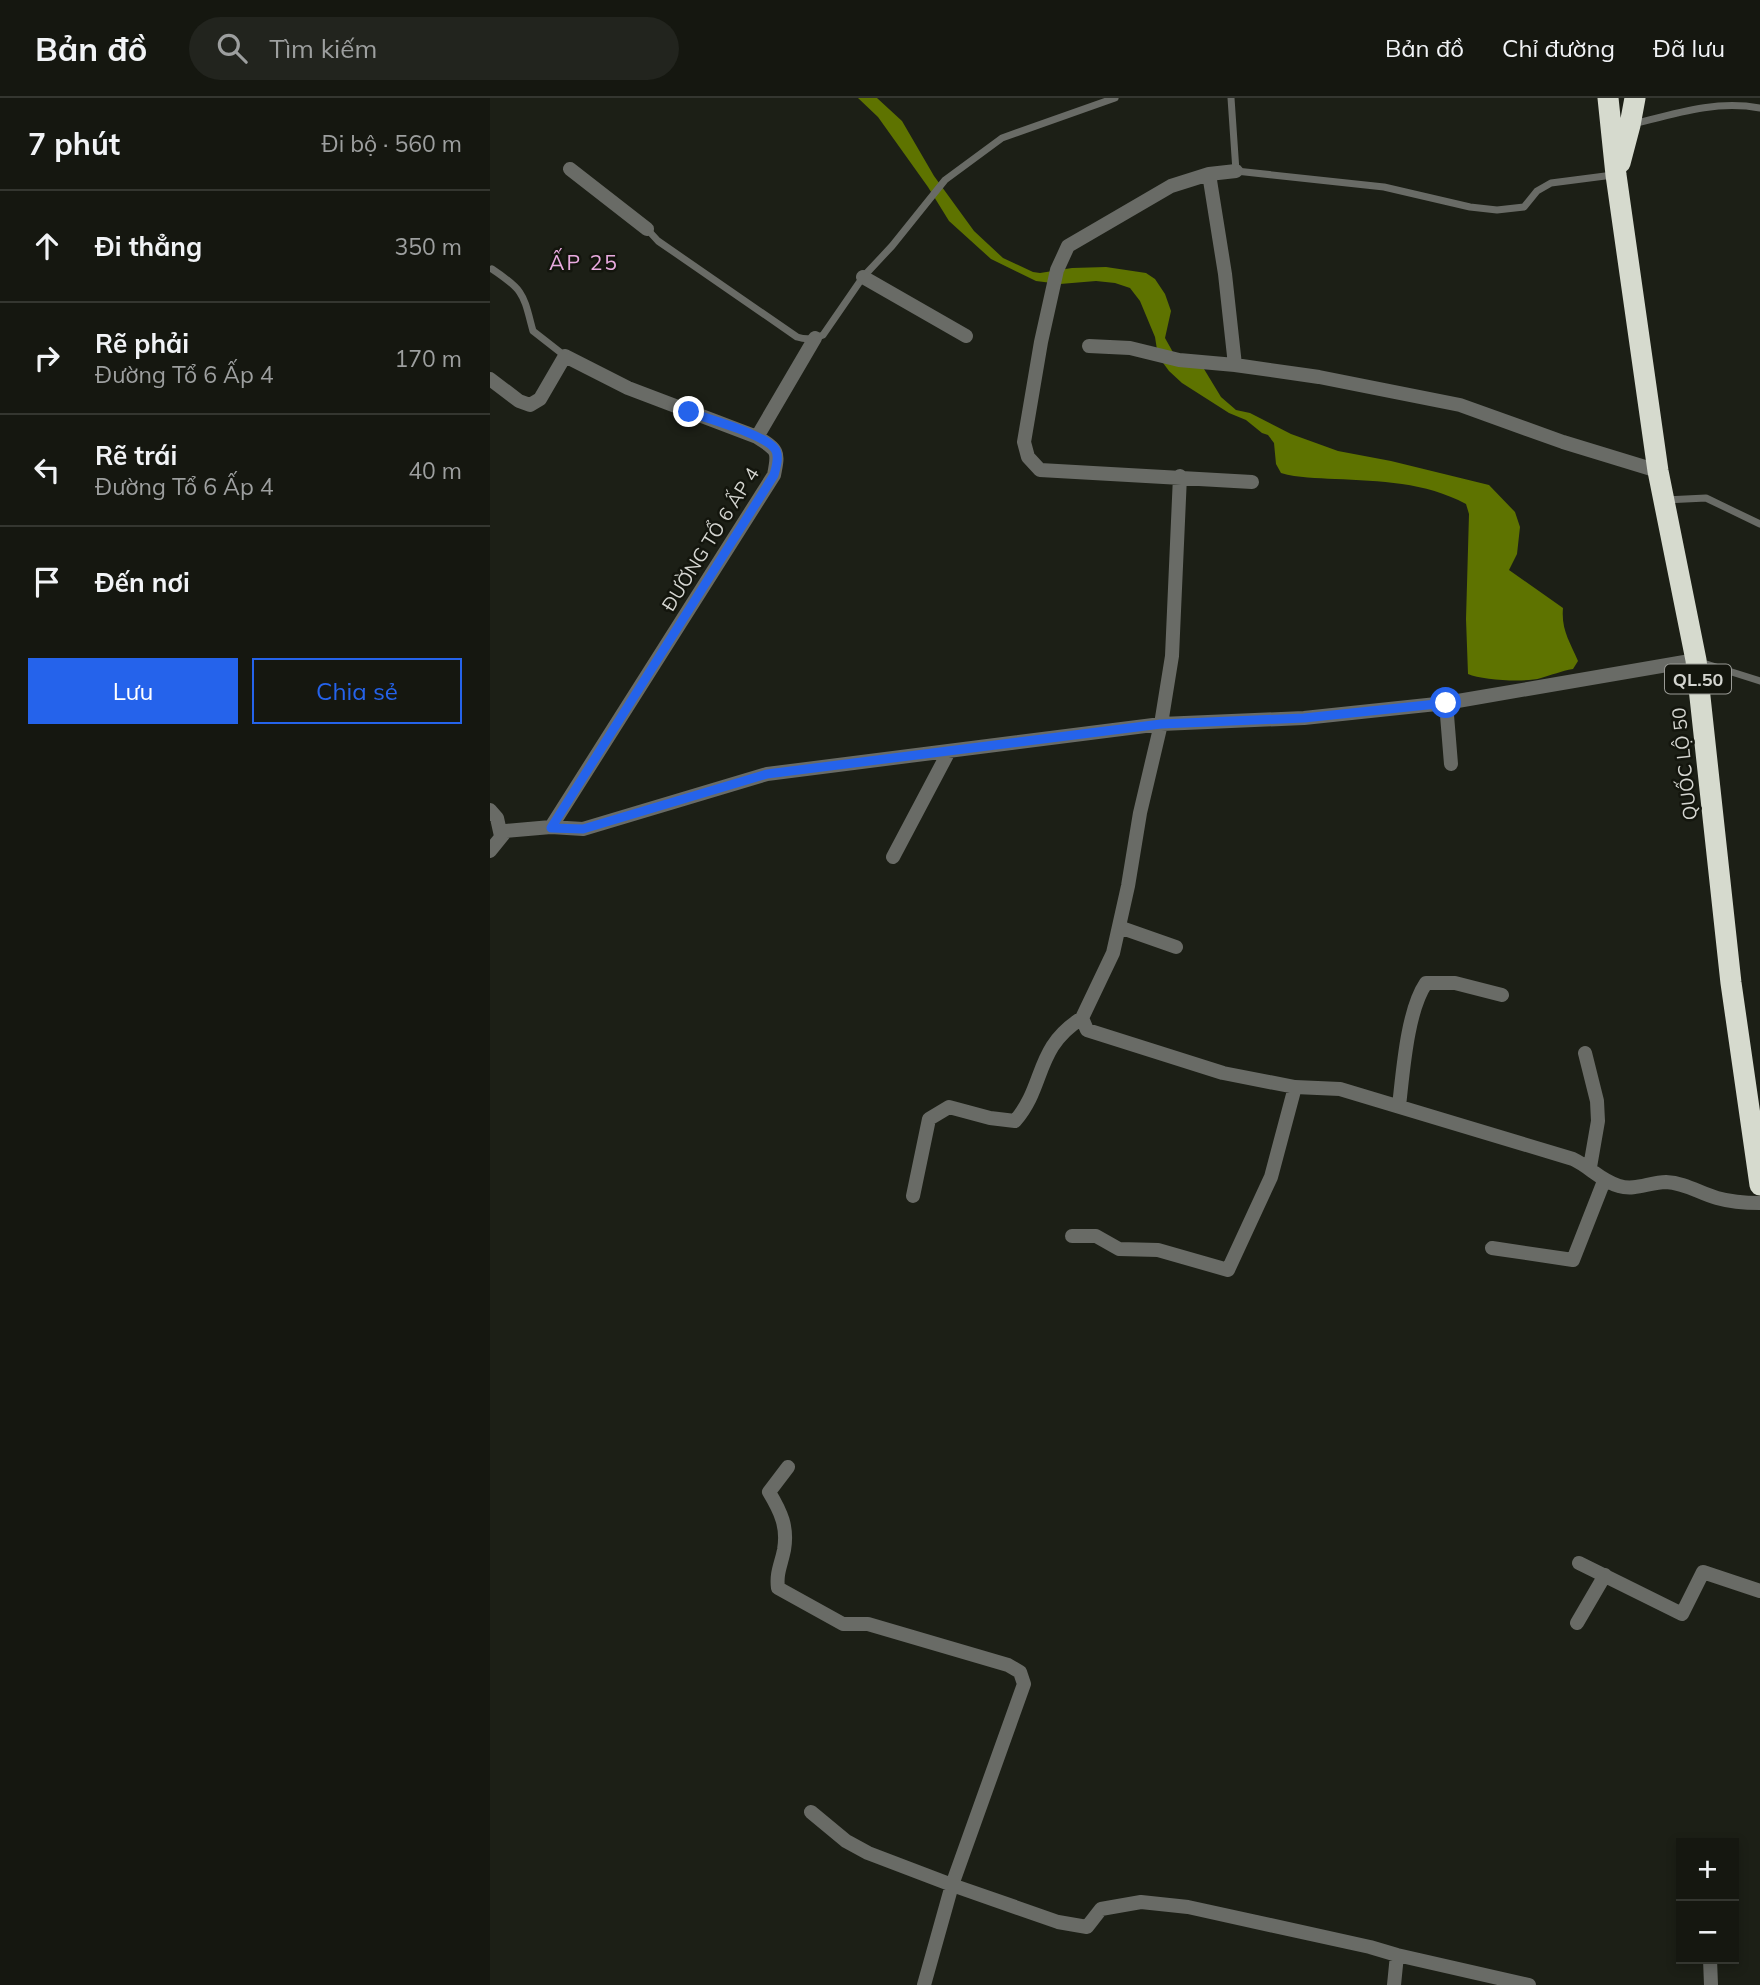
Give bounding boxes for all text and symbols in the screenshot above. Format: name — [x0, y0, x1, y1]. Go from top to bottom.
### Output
search box — [189, 17, 679, 80]
text: Bản đồ — [35, 28, 147, 69]
icon: search — [213, 29, 251, 67]
text: Tìm kiếm — [269, 32, 377, 65]
text: Bản đồ — [1385, 33, 1464, 63]
text: Chỉ đường — [1502, 33, 1615, 63]
text: Đã lưu — [1653, 33, 1725, 63]
text: 7 phút — [28, 125, 120, 163]
text: Đi bộ · 560 m — [321, 129, 462, 158]
icon: ahead — [28, 227, 66, 265]
text: Đi thẳng — [95, 230, 202, 263]
text: 350 m — [394, 232, 462, 261]
district label: ẤP 25 — [549, 248, 619, 275]
text: Rẽ phải — [95, 327, 189, 360]
icon: right — [28, 339, 66, 377]
text: 170 m — [394, 344, 462, 373]
text: Đường Tổ 6 Ấp 4 — [95, 360, 274, 389]
route end — [673, 396, 704, 427]
text: Rẽ trái — [95, 439, 177, 472]
icon: left — [28, 451, 66, 489]
text: 40 m — [408, 456, 462, 485]
street label: ĐƯỜNG TỔ 6 ẤP 4 — [655, 462, 764, 615]
text: Đường Tổ 6 Ấp 4 — [95, 472, 274, 501]
icon: arrive — [28, 563, 66, 601]
text: Đến nơi — [95, 566, 190, 599]
button: Lưu — [28, 658, 238, 724]
button: Chia sẻ — [252, 658, 462, 724]
road number: QL.50 — [1665, 664, 1731, 694]
route start — [1430, 687, 1461, 718]
street label: QUỐC LỘ 50 — [1665, 706, 1702, 822]
map controls — [1676, 1838, 1739, 1964]
button: + — [1676, 1838, 1739, 1901]
button: − — [1676, 1901, 1739, 1964]

